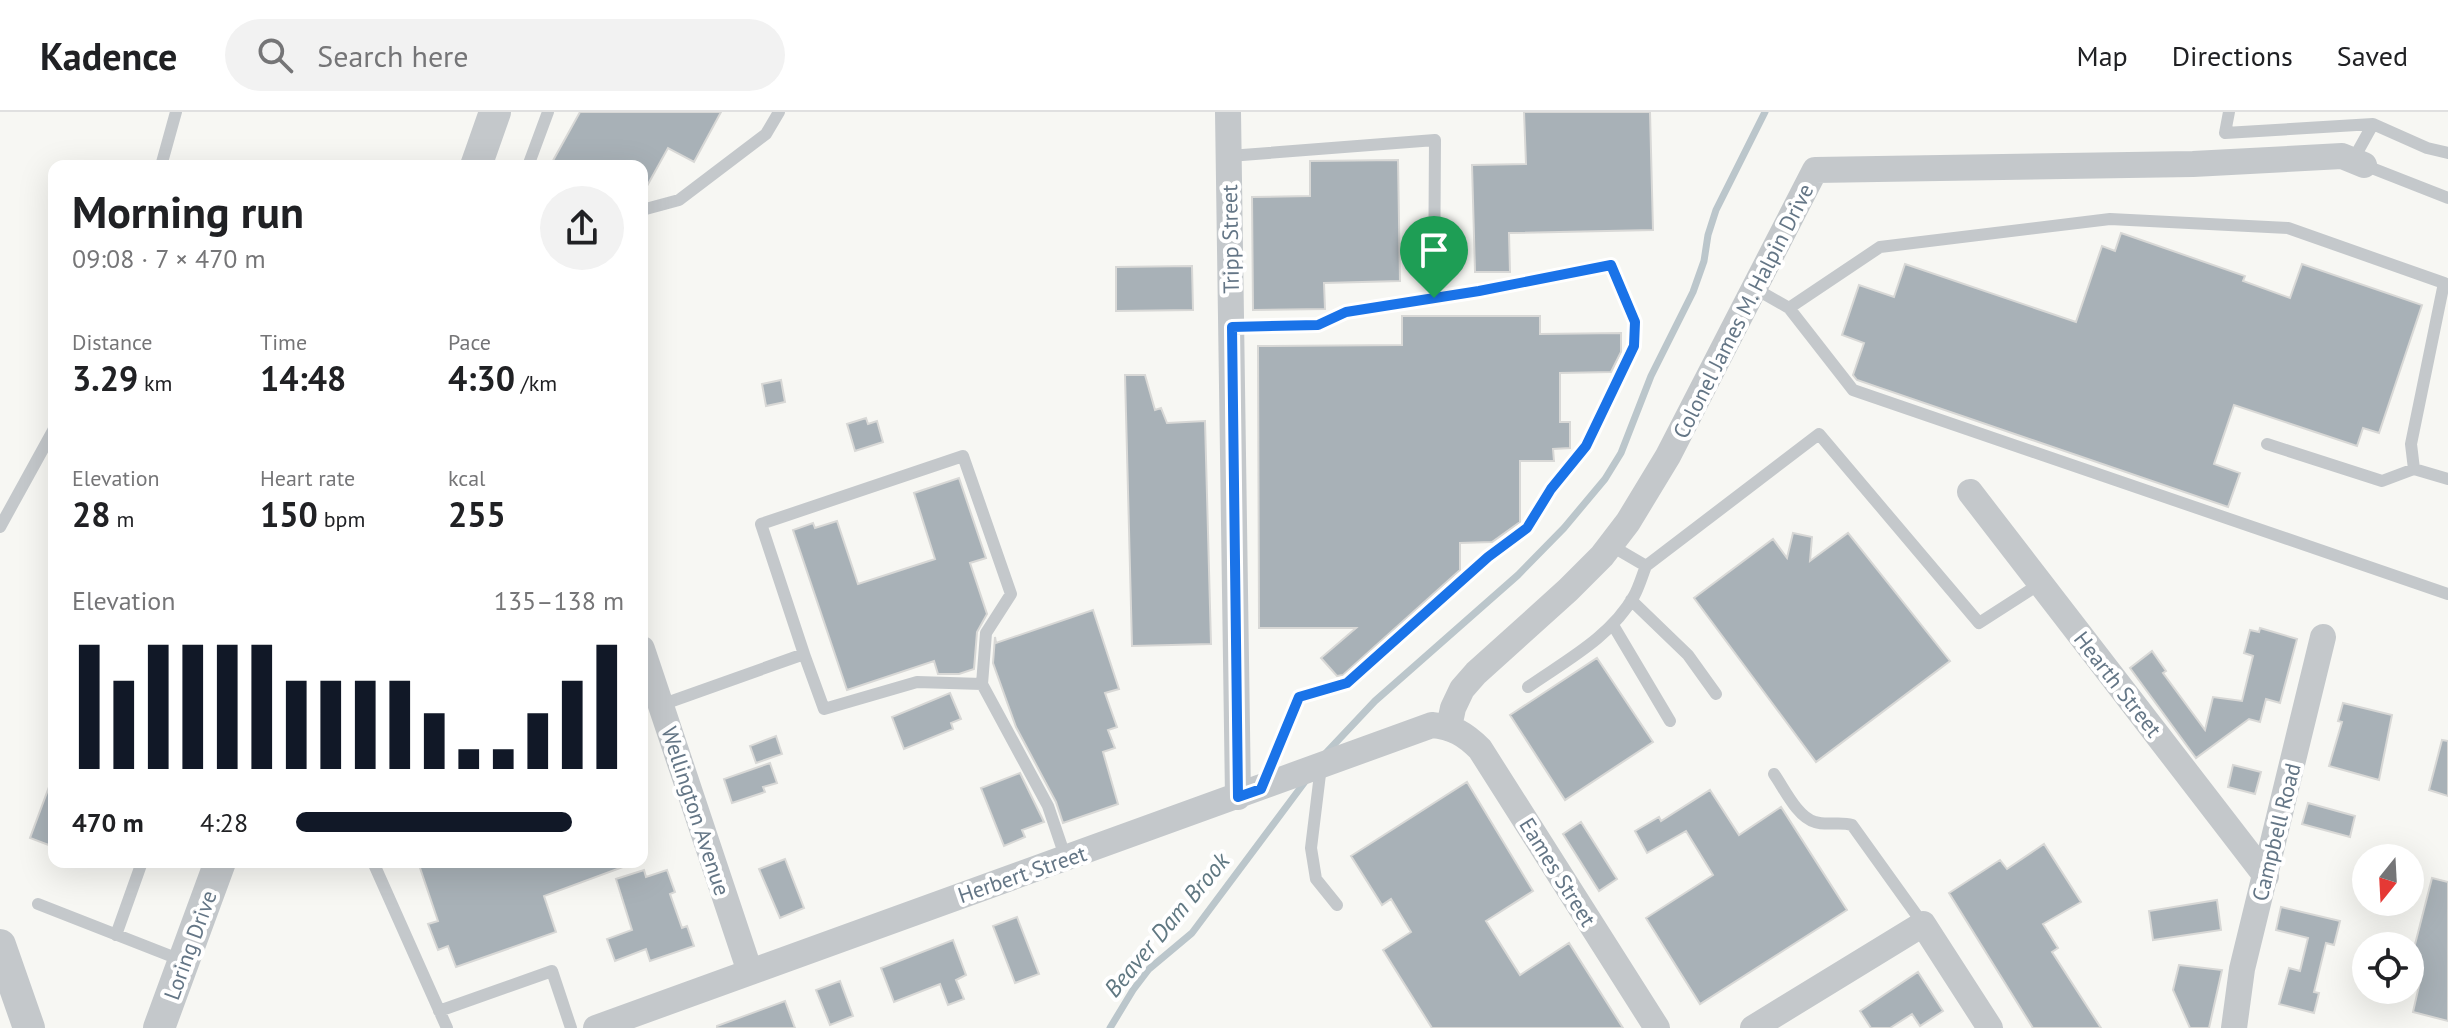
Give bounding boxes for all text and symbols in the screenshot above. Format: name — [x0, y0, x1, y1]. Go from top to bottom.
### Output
search box — [225, 19, 785, 91]
text: Kadence — [40, 31, 177, 80]
icon: search — [253, 33, 297, 77]
text: Search here — [317, 36, 469, 75]
text: Map — [2077, 37, 2128, 74]
text: Directions — [2172, 37, 2293, 74]
text: Saved — [2337, 37, 2408, 74]
street label: Colonel James M. Halpin Drive — [1666, 179, 1820, 443]
text: Morning run — [72, 183, 304, 240]
street label: Tripp Street — [1215, 184, 1245, 294]
button: share — [540, 186, 624, 270]
pin — [1400, 216, 1468, 298]
icon: arrive — [1412, 228, 1456, 272]
text: 09:08 · 7 × 470 m — [72, 242, 266, 275]
text: Distance — [72, 328, 153, 356]
text: Time — [260, 328, 307, 356]
text: Pace — [448, 328, 491, 356]
text: 3.29 — [72, 356, 138, 400]
text: 14:48 — [260, 356, 346, 400]
text: 4:30 — [448, 356, 515, 400]
text: km — [138, 369, 172, 397]
text: /km — [515, 369, 557, 397]
text: Elevation — [72, 464, 160, 492]
text: Heart rate — [260, 464, 355, 492]
text: kcal — [448, 464, 486, 492]
text: 28 — [72, 492, 111, 536]
text: 150 — [260, 492, 318, 536]
text: 255 — [448, 492, 506, 536]
text: m — [111, 505, 134, 533]
text: bpm — [318, 505, 365, 533]
text: Elevation — [72, 584, 176, 617]
text: 135–138 m — [494, 584, 624, 617]
street label: Hearth Street — [2068, 626, 2168, 743]
street label: Wellington Avenue — [655, 723, 737, 899]
street label: Campbell Road — [2245, 760, 2307, 904]
text: 470 m — [72, 806, 144, 839]
text: 4:28 — [200, 806, 248, 839]
street label: Eames Street — [1514, 812, 1603, 932]
street label: Herbert Street — [954, 839, 1090, 909]
north arrow — [2352, 844, 2424, 916]
map controls — [2352, 844, 2424, 1004]
water label: Beaver Dam Brook — [1097, 845, 1237, 1003]
street label: Loring Drive — [157, 887, 223, 1003]
button: locate — [2352, 932, 2424, 1004]

